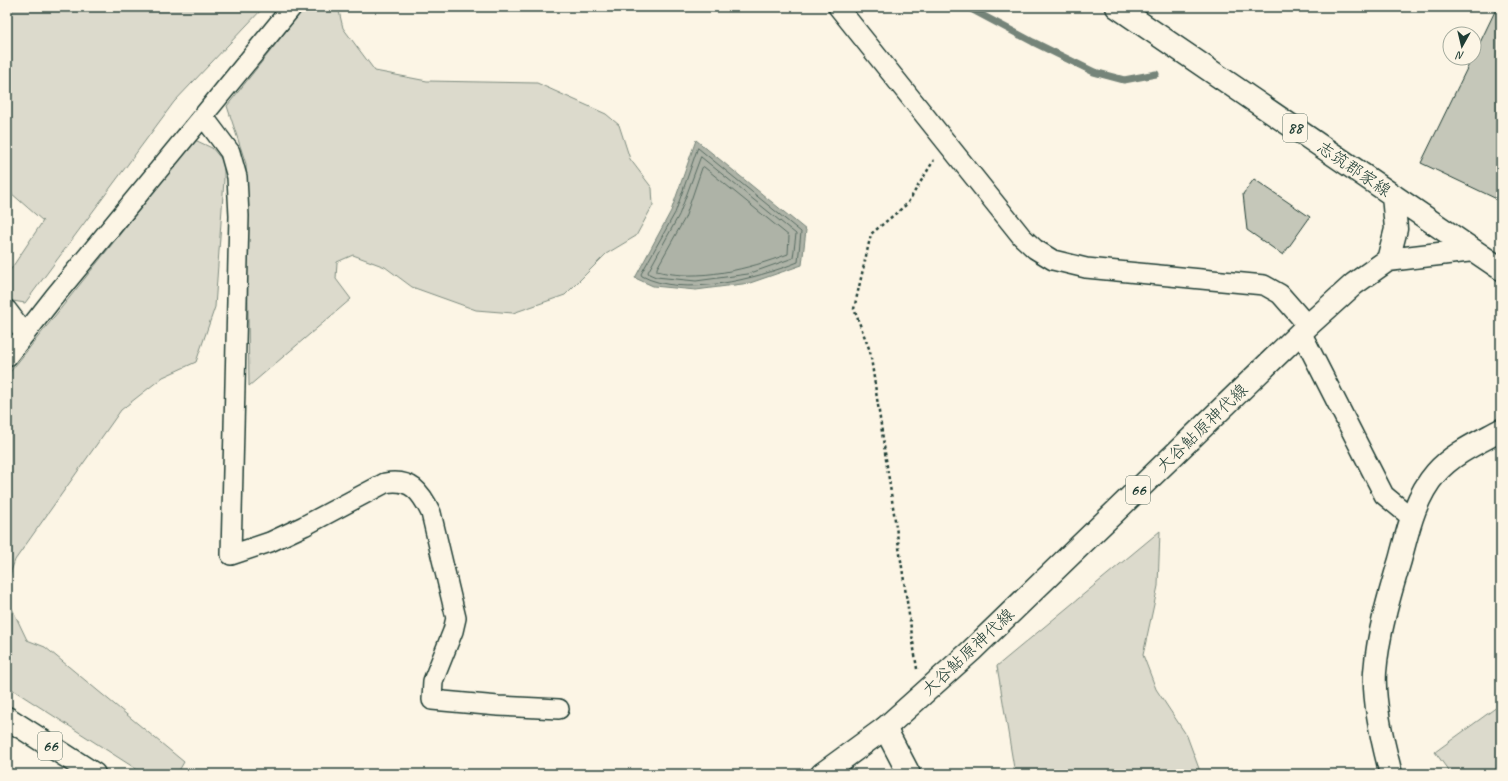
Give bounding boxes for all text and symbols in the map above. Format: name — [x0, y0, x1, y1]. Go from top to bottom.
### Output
north arrow — [1442, 26, 1482, 66]
text: N — [1454, 48, 1465, 63]
road number: 88 — [1283, 114, 1307, 142]
street label: 志筑郡家線 — [1313, 137, 1395, 201]
street label: 大谷鮎原神代線 — [1152, 379, 1252, 477]
road number: 66 — [1126, 476, 1150, 504]
street label: 大谷鮎原神代線 — [917, 604, 1019, 700]
road number: 66 — [38, 732, 62, 760]

